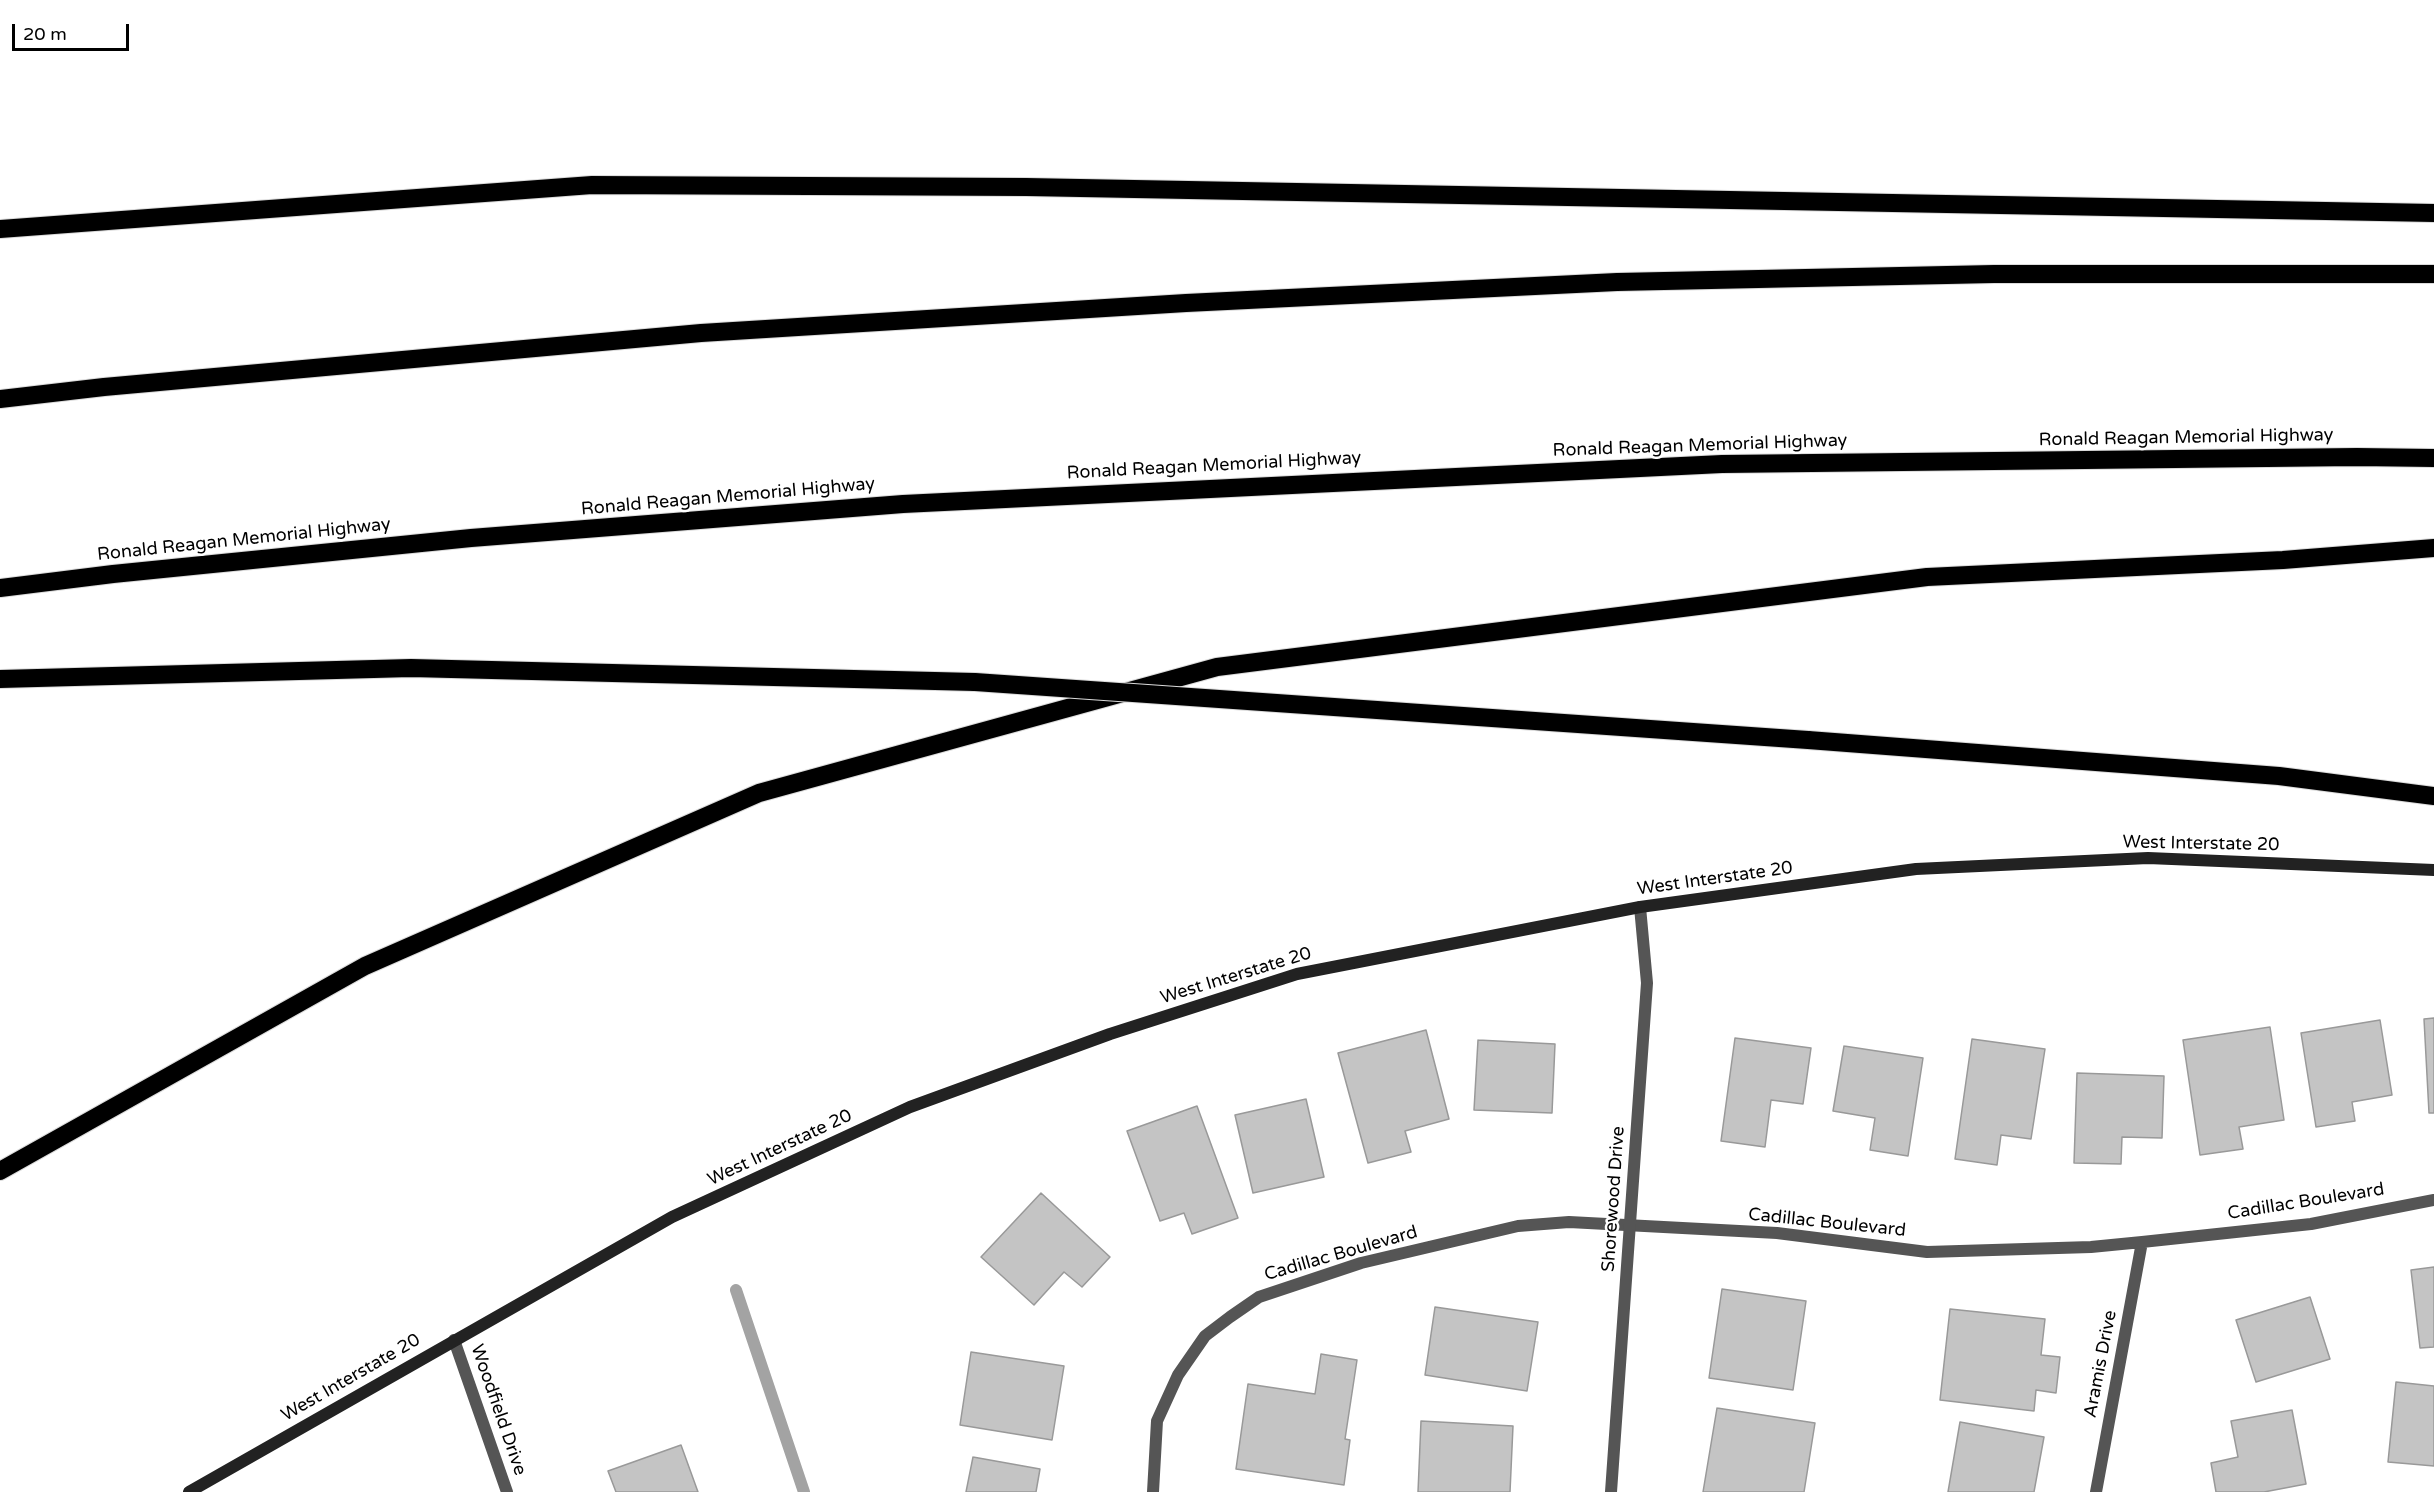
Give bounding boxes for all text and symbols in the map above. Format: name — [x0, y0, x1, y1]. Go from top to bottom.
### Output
scale bar — [15, 12, 132, 50]
text: 20 m — [23, 23, 67, 45]
street label: Ronald Reagan Memorial Highway — [2038, 425, 2334, 451]
street label: Ronald Reagan Memorial Highway — [1552, 430, 1848, 462]
street label: Ronald Reagan Memorial Highway — [1066, 447, 1362, 485]
street label: Ronald Reagan Memorial Highway — [580, 473, 876, 521]
street label: Ronald Reagan Memorial Highway — [96, 514, 392, 566]
street label: West Interstate 20 — [2122, 832, 2280, 856]
street label: West Interstate 20 — [1636, 857, 1794, 901]
street label: West Interstate 20 — [1158, 943, 1314, 1009]
street label: West Interstate 20 — [704, 1105, 856, 1191]
street label: Shorewood Drive — [1598, 1125, 1630, 1273]
street label: Cadillac Boulevard — [2226, 1179, 2386, 1225]
street label: Cadillac Boulevard — [1747, 1204, 1907, 1242]
street label: Cadillac Boulevard — [1262, 1222, 1420, 1286]
street label: Aramis Drive — [2080, 1308, 2122, 1420]
street label: West Interstate 20 — [278, 1329, 424, 1427]
street label: Woodfield Drive — [465, 1342, 531, 1478]

